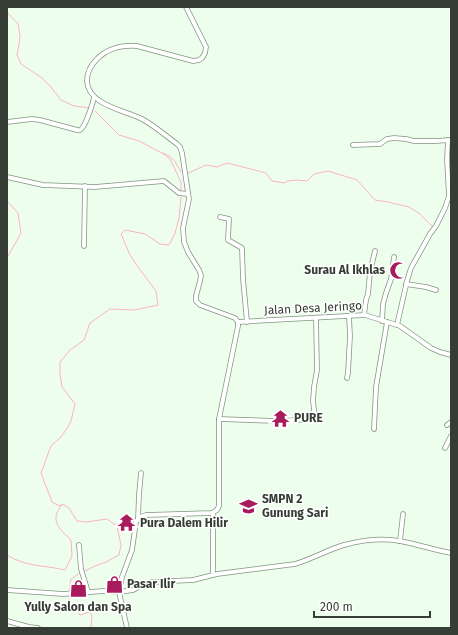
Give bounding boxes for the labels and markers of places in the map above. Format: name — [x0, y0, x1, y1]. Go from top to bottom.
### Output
mosque icon: Surau Al Ikhlas — [388, 260, 408, 280]
place label: Surau Al Ikhlas — [304, 263, 385, 277]
temple icon: PURE — [271, 408, 291, 428]
place label: PURE — [294, 411, 323, 425]
place label: SMPN 2 Gunung Sari — [262, 492, 328, 520]
school or university icon: SMPN 2 Gunung Sari — [239, 496, 259, 516]
temple icon: Pura Dalem Hilir — [117, 513, 137, 533]
place label: Pura Dalem Hilir — [140, 516, 228, 530]
shop icon: Pasar Ilir — [104, 574, 124, 594]
place label: Pasar Ilir — [127, 577, 175, 591]
shop icon: Yully Salon dan Spa — [68, 578, 88, 598]
place label: Yully Salon dan Spa — [23, 600, 132, 614]

